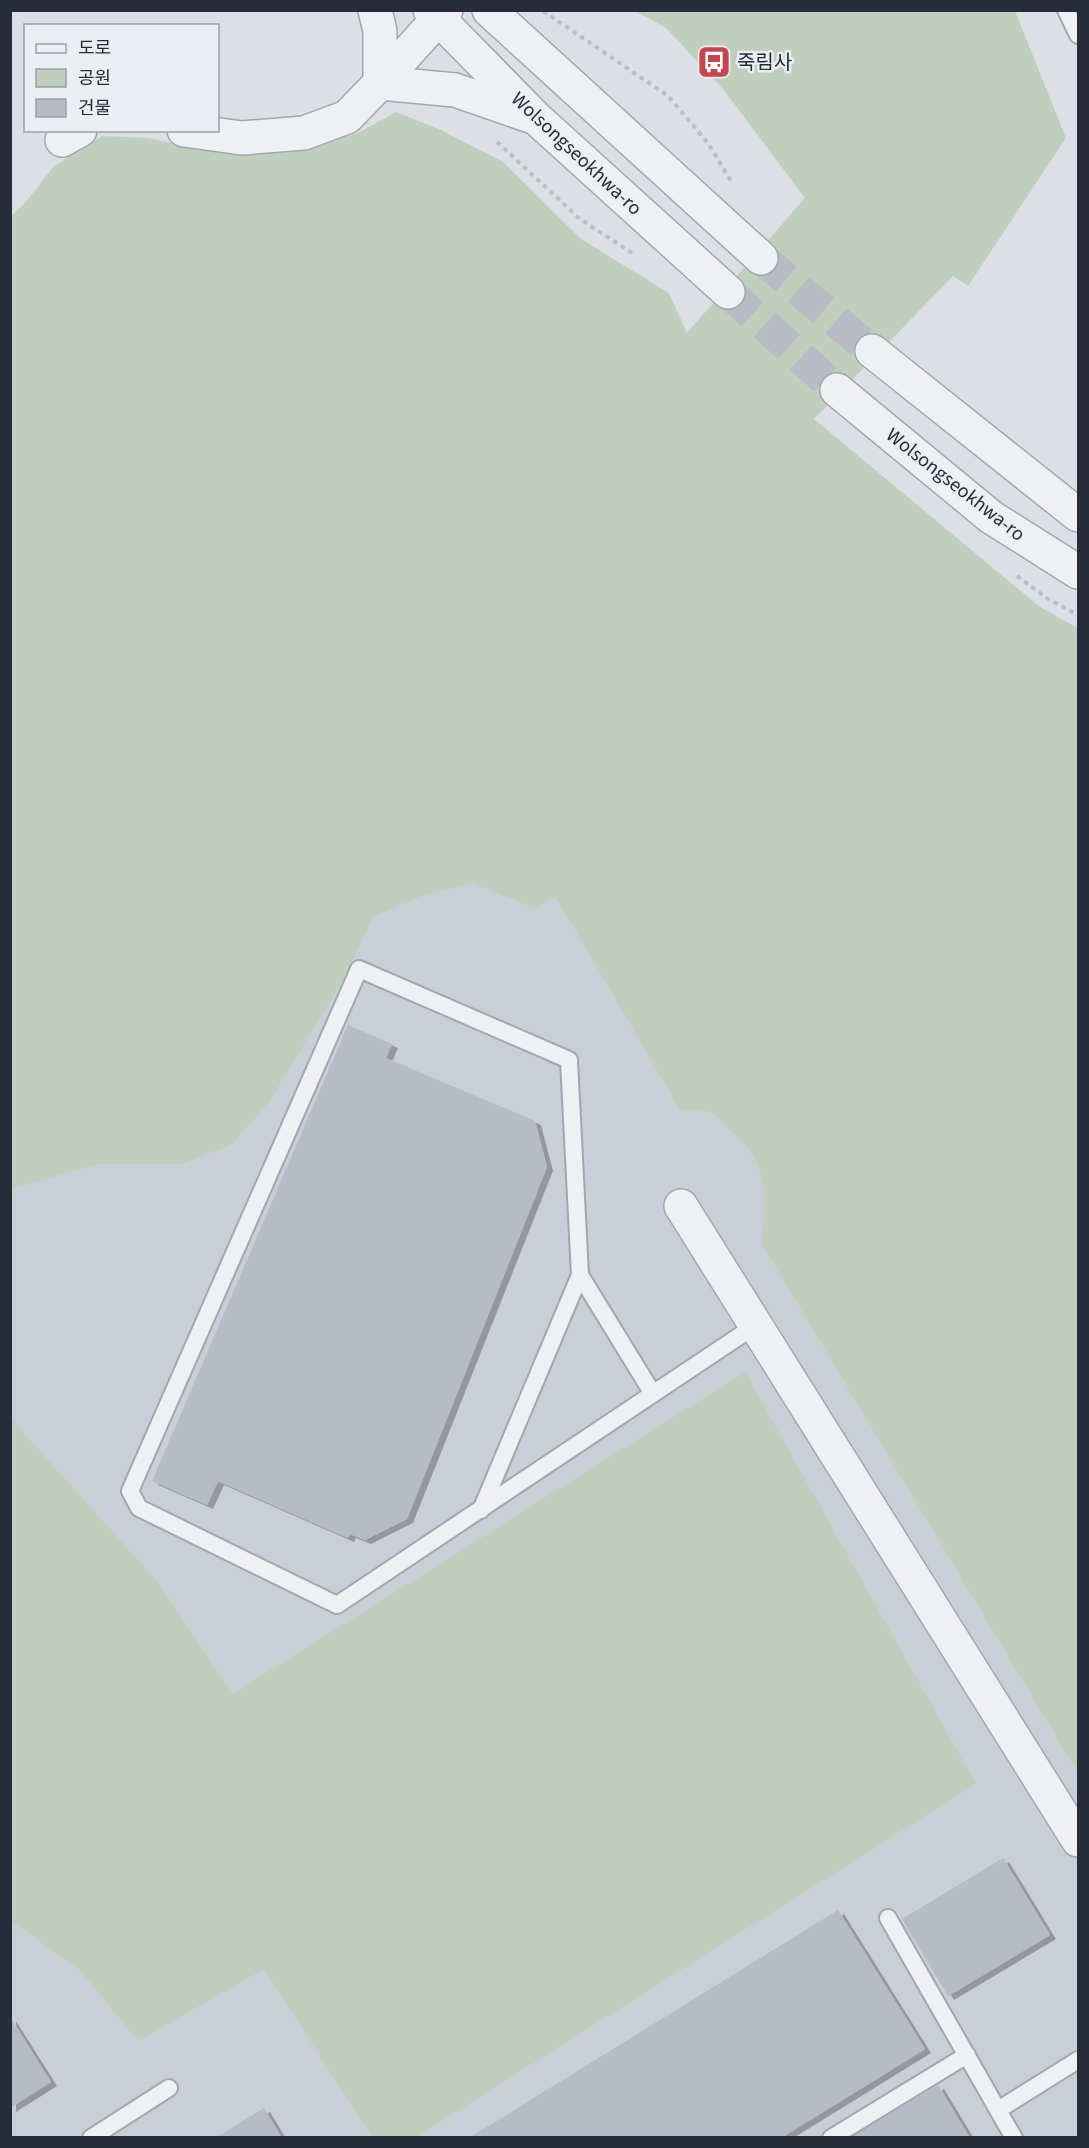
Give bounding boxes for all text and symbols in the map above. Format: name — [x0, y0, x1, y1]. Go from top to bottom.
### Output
legend — [24, 24, 219, 132]
text: 도로 — [78, 36, 111, 61]
bus stop icon: 죽림사 — [696, 44, 732, 80]
place label: 죽림사 — [737, 49, 792, 77]
text: 공원 — [78, 66, 111, 91]
street label: Wolsongseokhwa-ro — [505, 86, 648, 222]
text: 건물 — [78, 96, 111, 121]
street label: Wolsongseokhwa-ro — [880, 421, 1031, 548]

